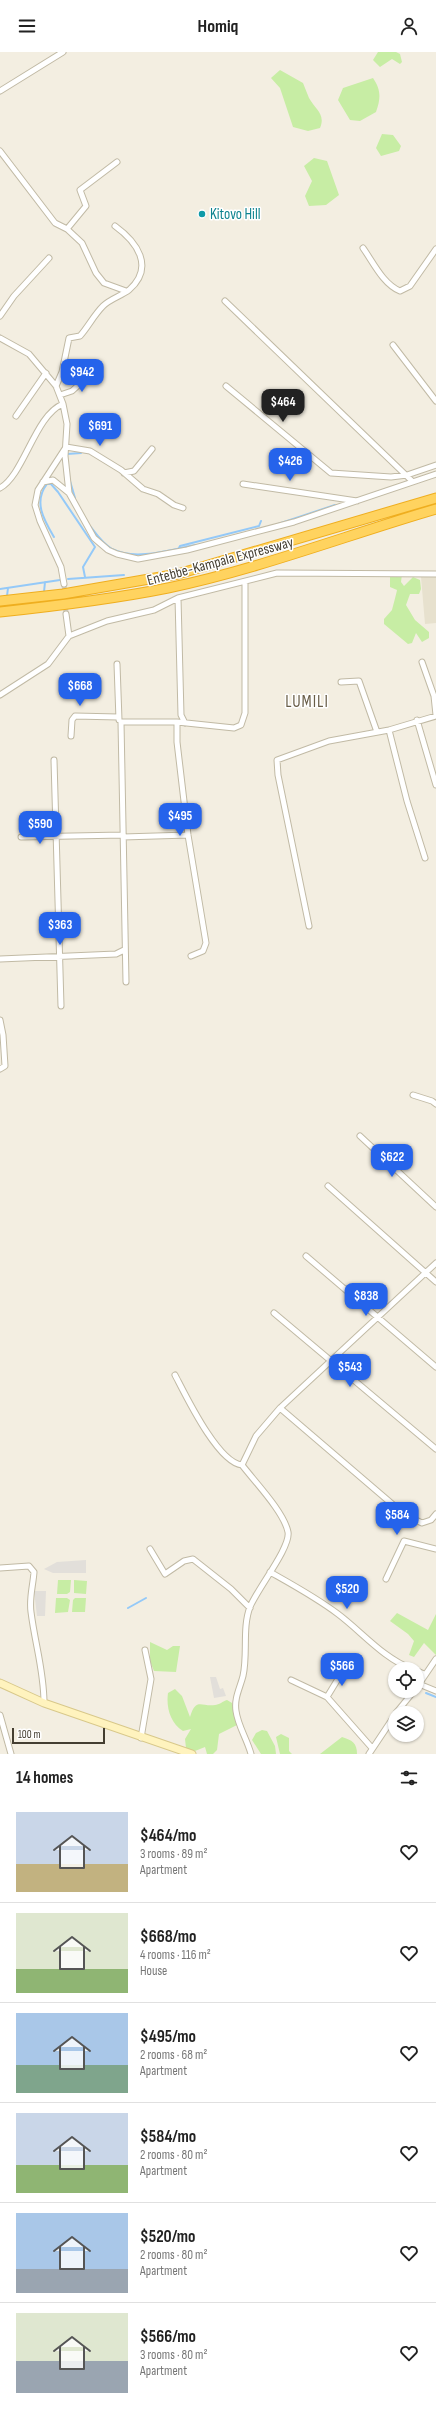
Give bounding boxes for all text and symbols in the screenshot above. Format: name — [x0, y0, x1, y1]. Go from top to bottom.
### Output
icon: menu — [16, 15, 38, 37]
icon: person — [398, 15, 420, 37]
text: Homiq — [198, 16, 238, 37]
place label: Kitovo Hill — [210, 205, 260, 224]
marker: Kitovo Hill — [197, 209, 207, 219]
pin: $942 — [58, 359, 106, 393]
text: $942 — [70, 364, 94, 380]
pin: $464 — [259, 389, 307, 423]
text: $464 — [270, 394, 296, 410]
pin: $691 — [76, 413, 124, 447]
text: $691 — [88, 418, 112, 434]
pin: $426 — [266, 448, 314, 482]
text: $426 — [278, 453, 302, 469]
street label: Entebbe-Kampala Expressway — [145, 533, 296, 590]
pin: $668 — [56, 673, 104, 707]
text: $668 — [67, 678, 93, 694]
district label: LUMILI — [285, 692, 329, 712]
pin: $495 — [156, 803, 204, 837]
text: $495 — [168, 808, 192, 824]
pin: $590 — [16, 811, 64, 845]
text: $590 — [28, 816, 52, 832]
pin: $363 — [36, 912, 84, 946]
text: $363 — [48, 917, 72, 933]
pin: $622 — [368, 1144, 416, 1178]
text: $622 — [380, 1149, 404, 1165]
pin: $838 — [342, 1283, 390, 1317]
text: $838 — [354, 1288, 378, 1304]
pin: $543 — [326, 1354, 374, 1388]
text: $543 — [338, 1359, 362, 1375]
pin: $584 — [373, 1502, 421, 1536]
text: $584 — [385, 1507, 409, 1523]
pin: $520 — [323, 1576, 371, 1610]
text: $520 — [335, 1581, 359, 1597]
pin: $566 — [318, 1653, 366, 1687]
text: $566 — [330, 1658, 354, 1674]
map controls — [388, 1662, 424, 1742]
button: locate — [388, 1662, 424, 1698]
button: layers — [388, 1706, 424, 1742]
scale bar — [12, 1726, 105, 1745]
text: 100 m — [18, 1728, 40, 1741]
icon: filters — [398, 1767, 420, 1789]
text: 14 homes — [16, 1768, 73, 1788]
text: $464/mo — [140, 1826, 197, 1846]
icon: home — [48, 1828, 96, 1876]
icon: heart — [398, 1841, 420, 1863]
text: 3 rooms · 89 m² — [140, 1846, 207, 1862]
text: Apartment — [140, 1862, 187, 1878]
text: $668/mo — [140, 1927, 197, 1947]
icon: home — [48, 1929, 96, 1977]
icon: heart — [398, 1942, 420, 1964]
text: 4 rooms · 116 m² — [140, 1947, 211, 1963]
text: House — [140, 1963, 167, 1979]
text: $495/mo — [140, 2027, 196, 2047]
icon: home — [48, 2029, 96, 2077]
icon: heart — [398, 2042, 420, 2064]
text: 2 rooms · 68 m² — [140, 2047, 207, 2063]
text: Apartment — [140, 2063, 187, 2079]
text: $584/mo — [140, 2127, 196, 2147]
icon: home — [48, 2129, 96, 2177]
icon: heart — [398, 2142, 420, 2164]
text: 2 rooms · 80 m² — [140, 2147, 207, 2163]
text: Apartment — [140, 2163, 187, 2179]
text: $520/mo — [140, 2227, 195, 2247]
icon: home — [48, 2229, 96, 2277]
icon: heart — [398, 2242, 420, 2264]
text: 2 rooms · 80 m² — [140, 2247, 207, 2263]
text: Apartment — [140, 2263, 187, 2279]
text: $566/mo — [140, 2327, 196, 2347]
icon: home — [48, 2329, 96, 2377]
icon: heart — [398, 2342, 420, 2364]
text: 3 rooms · 80 m² — [140, 2347, 208, 2363]
text: Apartment — [140, 2363, 187, 2379]

